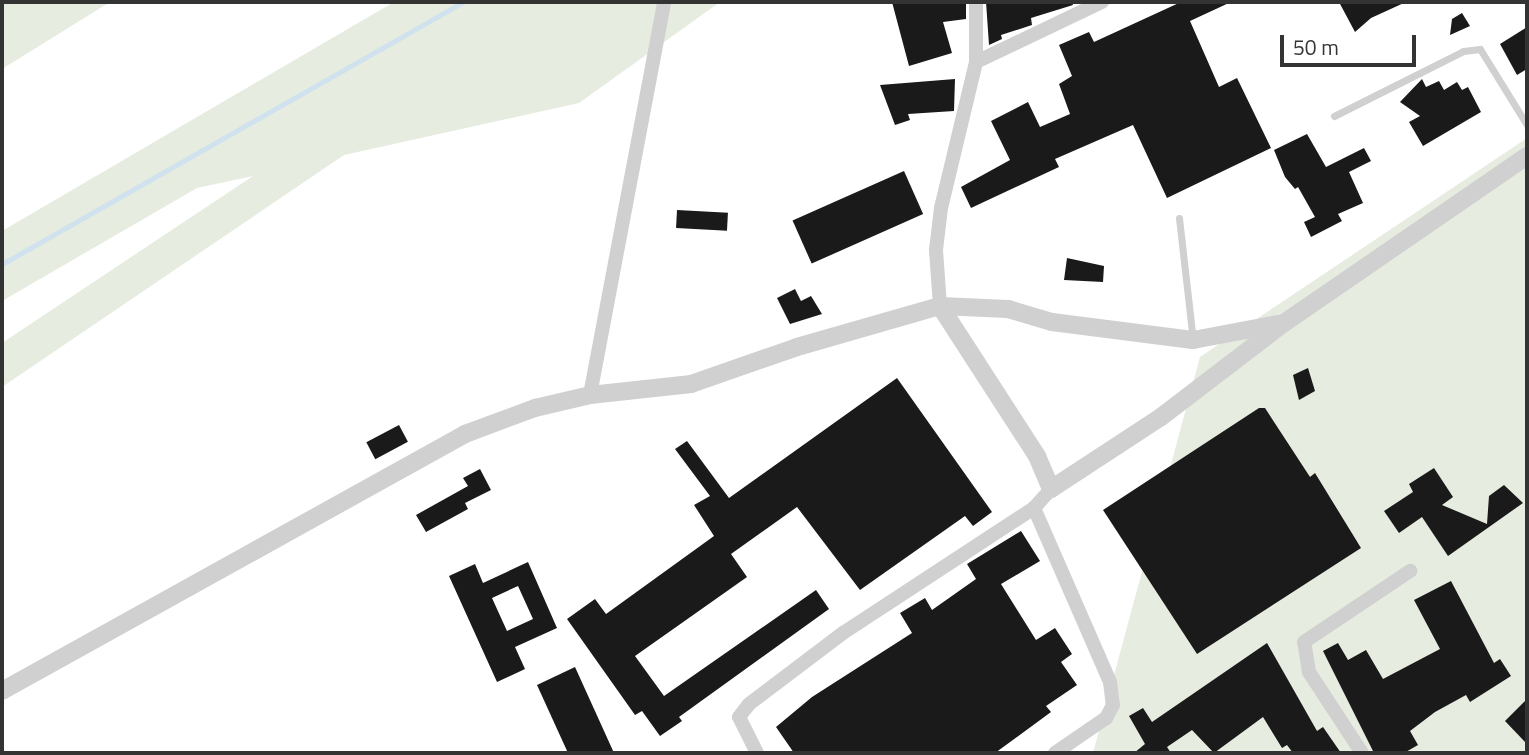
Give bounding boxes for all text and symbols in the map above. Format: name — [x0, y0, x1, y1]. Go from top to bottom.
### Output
scale bar — [1284, 21, 1420, 65]
text: 50 m — [1293, 31, 1339, 63]

